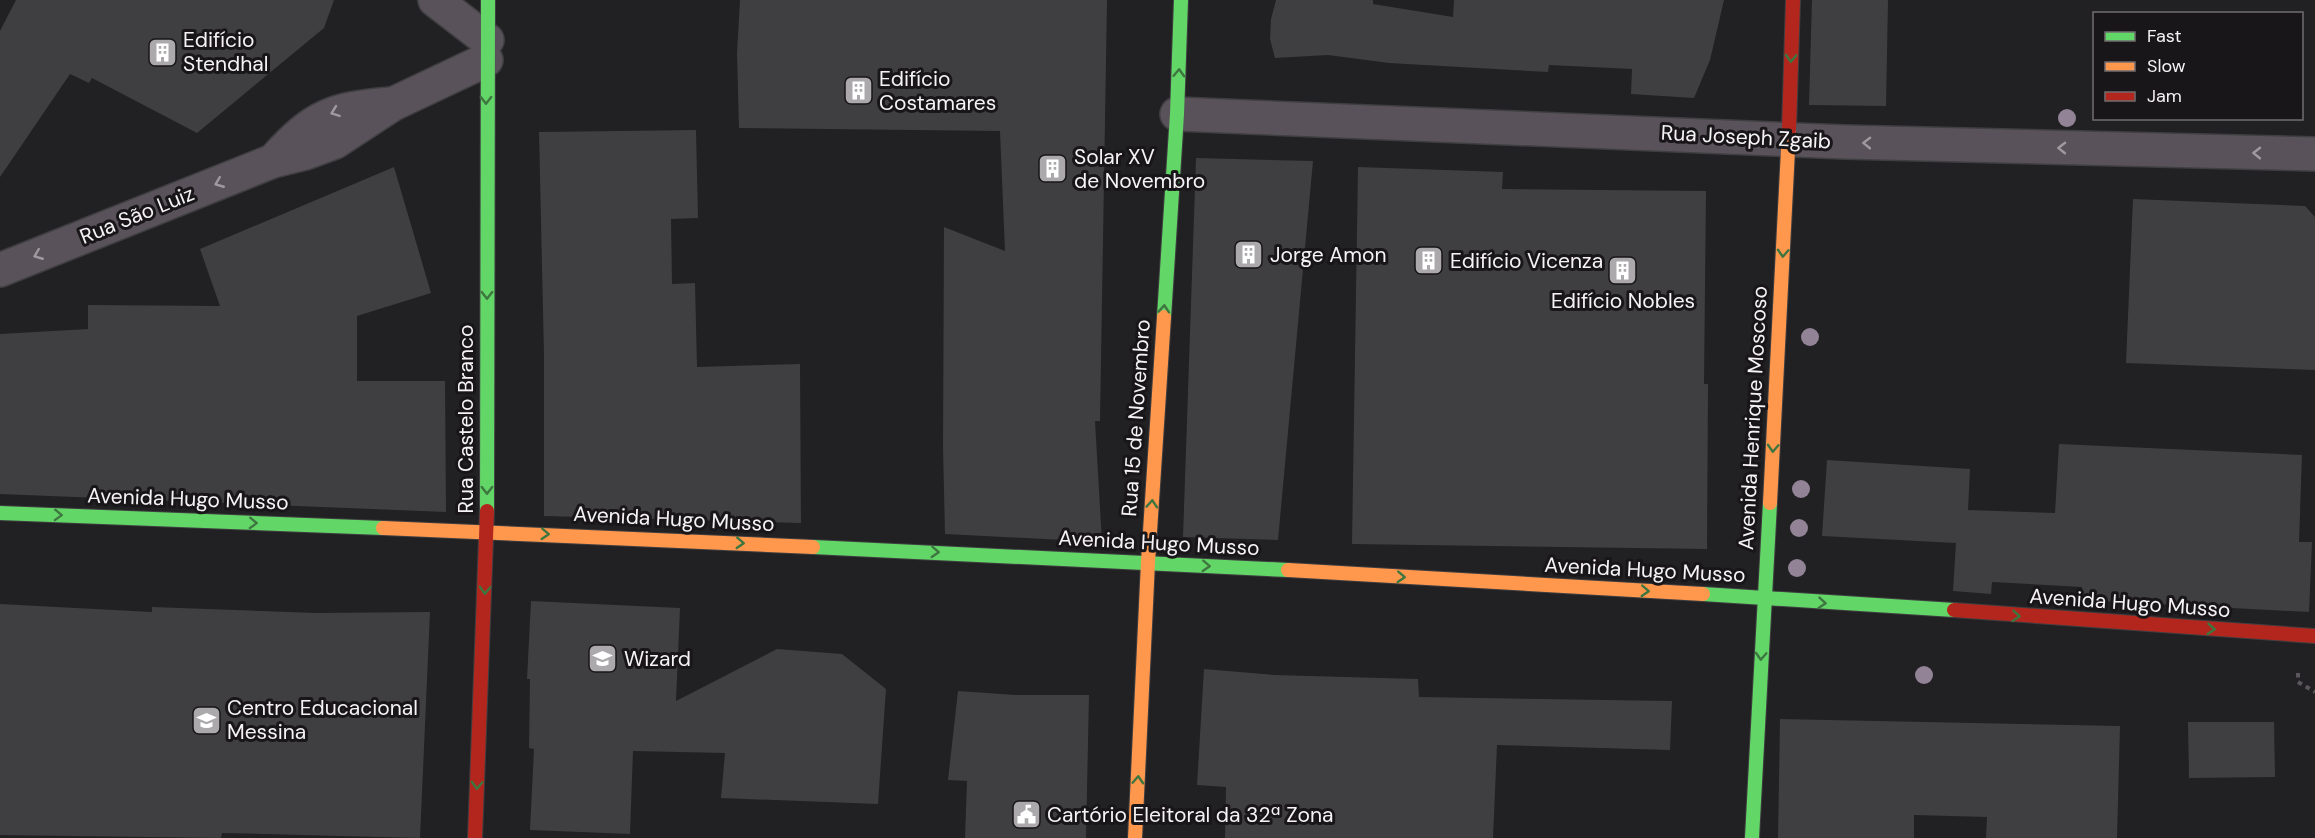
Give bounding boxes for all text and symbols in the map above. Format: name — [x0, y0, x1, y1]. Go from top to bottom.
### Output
legend — [2093, 12, 2303, 120]
text: Fast — [2147, 24, 2182, 48]
place label: Edifício Stendhal — [183, 26, 268, 78]
building icon: Edifício Stendhal — [146, 36, 178, 68]
one-way arrow — [1785, 54, 1797, 63]
text: Slow — [2147, 54, 2186, 78]
place label: Edifício Costamares — [879, 65, 996, 117]
one-way arrow — [1172, 68, 1185, 77]
building icon: Edifício Costamares — [842, 75, 874, 107]
text: Jam — [2147, 84, 2182, 108]
one-way arrow — [480, 96, 492, 105]
one-way arrow — [330, 105, 341, 118]
street label: Rua Joseph Zgaib — [1660, 119, 1832, 155]
one-way arrow — [1862, 137, 1871, 149]
one-way arrow — [2057, 142, 2066, 154]
place label: Solar XV de Novembro — [1074, 143, 1205, 195]
one-way arrow — [2252, 147, 2261, 159]
building icon: Solar XV de Novembro — [1037, 153, 1069, 185]
one-way arrow — [214, 175, 225, 188]
street label: Rua São Luiz — [76, 179, 198, 251]
building icon: Jorge Amon — [1233, 239, 1265, 271]
place label: Jorge Amon — [1270, 241, 1386, 269]
building icon: Edifício Vicenza — [1413, 245, 1445, 277]
place label: Edifício Vicenza — [1450, 247, 1603, 275]
one-way arrow — [33, 248, 44, 260]
one-way arrow — [1776, 249, 1789, 258]
building icon: Edifício Nobles — [1607, 254, 1639, 286]
street label: Avenida Henrique Moscoso — [1732, 285, 1774, 551]
place label: Edifício Nobles — [1551, 287, 1695, 315]
one-way arrow — [481, 291, 493, 300]
one-way arrow — [1158, 305, 1171, 314]
street label: Rua 15 de Novembro — [1115, 318, 1157, 518]
street label: Rua Castelo Branco — [452, 324, 480, 514]
one-way arrow — [1766, 444, 1779, 453]
street label: Avenida Hugo Musso — [87, 481, 289, 517]
one-way arrow — [481, 486, 493, 495]
one-way arrow — [1145, 499, 1158, 508]
street label: Avenida Hugo Musso — [573, 500, 775, 538]
one-way arrow — [54, 509, 63, 522]
one-way arrow — [249, 516, 258, 529]
street label: Avenida Hugo Musso — [1058, 524, 1260, 562]
one-way arrow — [541, 528, 550, 541]
one-way arrow — [736, 537, 745, 550]
one-way arrow — [930, 546, 939, 559]
street label: Avenida Hugo Musso — [1544, 551, 1746, 589]
one-way arrow — [1202, 559, 1211, 572]
one-way arrow — [1397, 570, 1406, 583]
street label: Avenida Hugo Musso — [2029, 582, 2231, 624]
one-way arrow — [1640, 584, 1649, 597]
one-way arrow — [478, 586, 491, 595]
one-way arrow — [1817, 596, 1826, 609]
one-way arrow — [2012, 609, 2021, 622]
one-way arrow — [2206, 622, 2215, 635]
school or university icon: Wizard — [587, 643, 619, 675]
place label: Wizard — [624, 645, 691, 673]
one-way arrow — [1754, 652, 1767, 661]
place label: Centro Educacional Messina — [227, 694, 418, 746]
school or university icon: Centro Educacional Messina — [190, 704, 222, 736]
one-way arrow — [1131, 775, 1144, 784]
one-way arrow — [471, 780, 484, 789]
public building icon: Cartório Eleitoral da 32ª Zona — [1010, 799, 1042, 831]
place label: Cartório Eleitoral da 32ª Zona — [1047, 801, 1333, 829]

